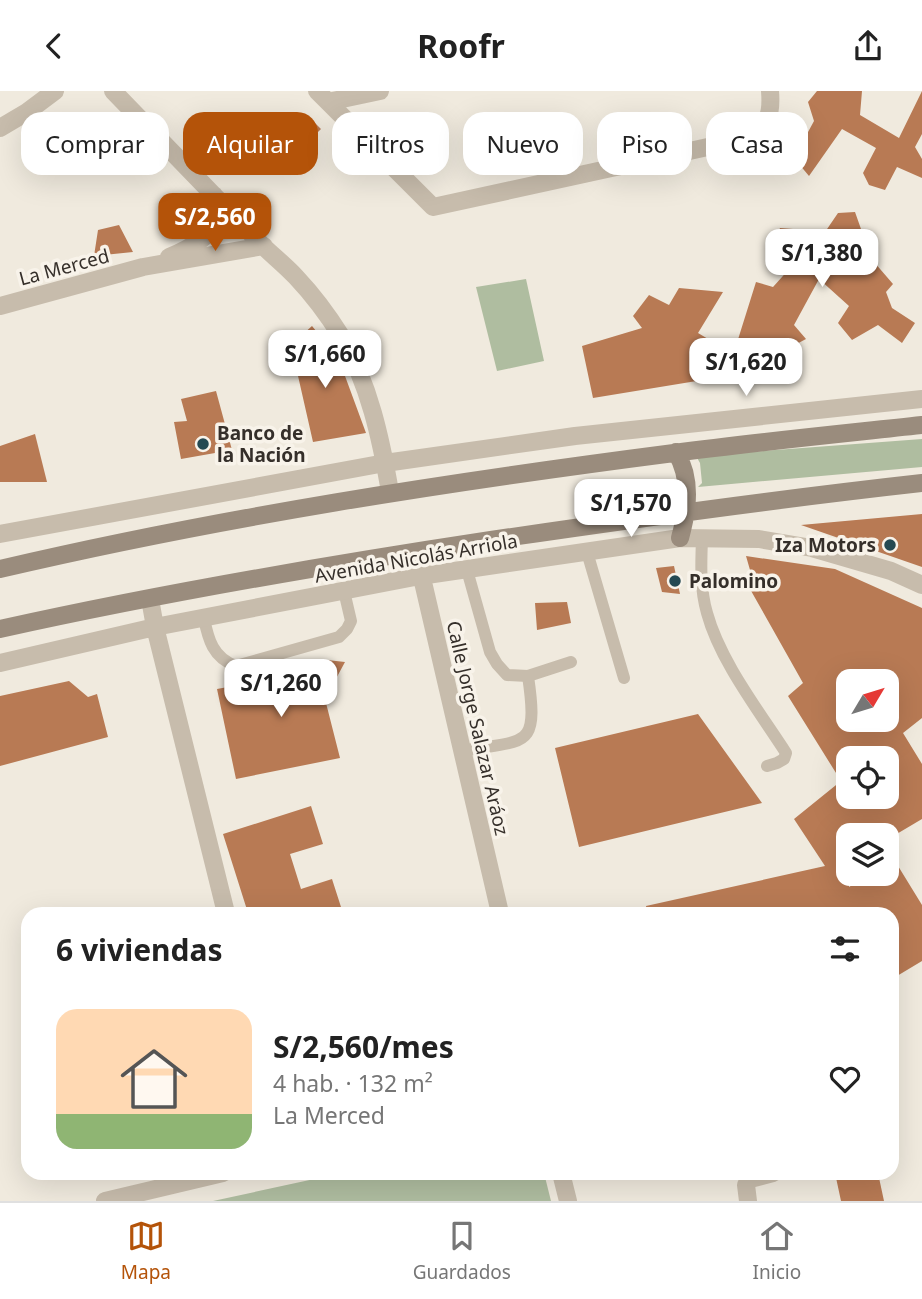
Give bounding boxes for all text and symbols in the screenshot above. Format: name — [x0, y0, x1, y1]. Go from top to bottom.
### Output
text: Roofr — [417, 24, 505, 67]
icon: back — [35, 27, 73, 65]
icon: share — [849, 27, 887, 65]
chip: Comprar — [21, 112, 169, 175]
chip: Alquilar — [183, 112, 318, 175]
chip: Filtros — [332, 112, 449, 175]
chip: Nuevo — [463, 112, 583, 175]
chip: Piso — [597, 112, 692, 175]
chip: Casa — [706, 112, 808, 175]
pin: S/2,560 — [150, 193, 280, 253]
text: S/2,560 — [174, 200, 256, 232]
pin: S/1,380 — [757, 229, 887, 289]
text: S/1,380 — [781, 236, 863, 268]
street label: La Merced — [16, 242, 112, 292]
pin: S/1,660 — [260, 331, 390, 390]
text: S/1,660 — [284, 337, 366, 369]
pin: S/1,620 — [681, 338, 811, 398]
text: S/1,620 — [705, 345, 787, 377]
place label: Banco de la Nación — [217, 420, 306, 468]
marker: Banco de la Nación — [195, 436, 211, 452]
pin: S/1,570 — [566, 479, 696, 539]
text: S/1,570 — [590, 486, 672, 518]
street label: Avenida Nicolás Arriola — [312, 527, 520, 589]
place label: Iza Motors — [775, 532, 876, 558]
marker: Iza Motors — [882, 537, 898, 553]
place label: Palomino — [689, 568, 778, 594]
marker: Palomino — [667, 573, 683, 589]
street label: Calle Jorge Salazar Aráoz — [441, 618, 515, 838]
pin: S/1,260 — [216, 659, 346, 719]
text: S/1,260 — [240, 666, 322, 698]
north arrow — [836, 669, 900, 731]
map controls — [836, 669, 899, 886]
button: locate — [836, 746, 899, 809]
button: layers — [836, 823, 899, 886]
text: 6 viviendas — [56, 929, 223, 970]
icon: filters — [826, 930, 864, 968]
text: S/2,560/mes — [273, 1026, 454, 1067]
icon: home — [112, 1037, 196, 1121]
icon: heart — [826, 1060, 864, 1098]
text: 4 hab. · 132 m² — [273, 1067, 433, 1099]
text: La Merced — [273, 1099, 385, 1131]
tab: Mapa — [121, 1217, 171, 1285]
tab: Guardados — [413, 1217, 511, 1285]
tab: Inicio — [753, 1217, 801, 1285]

